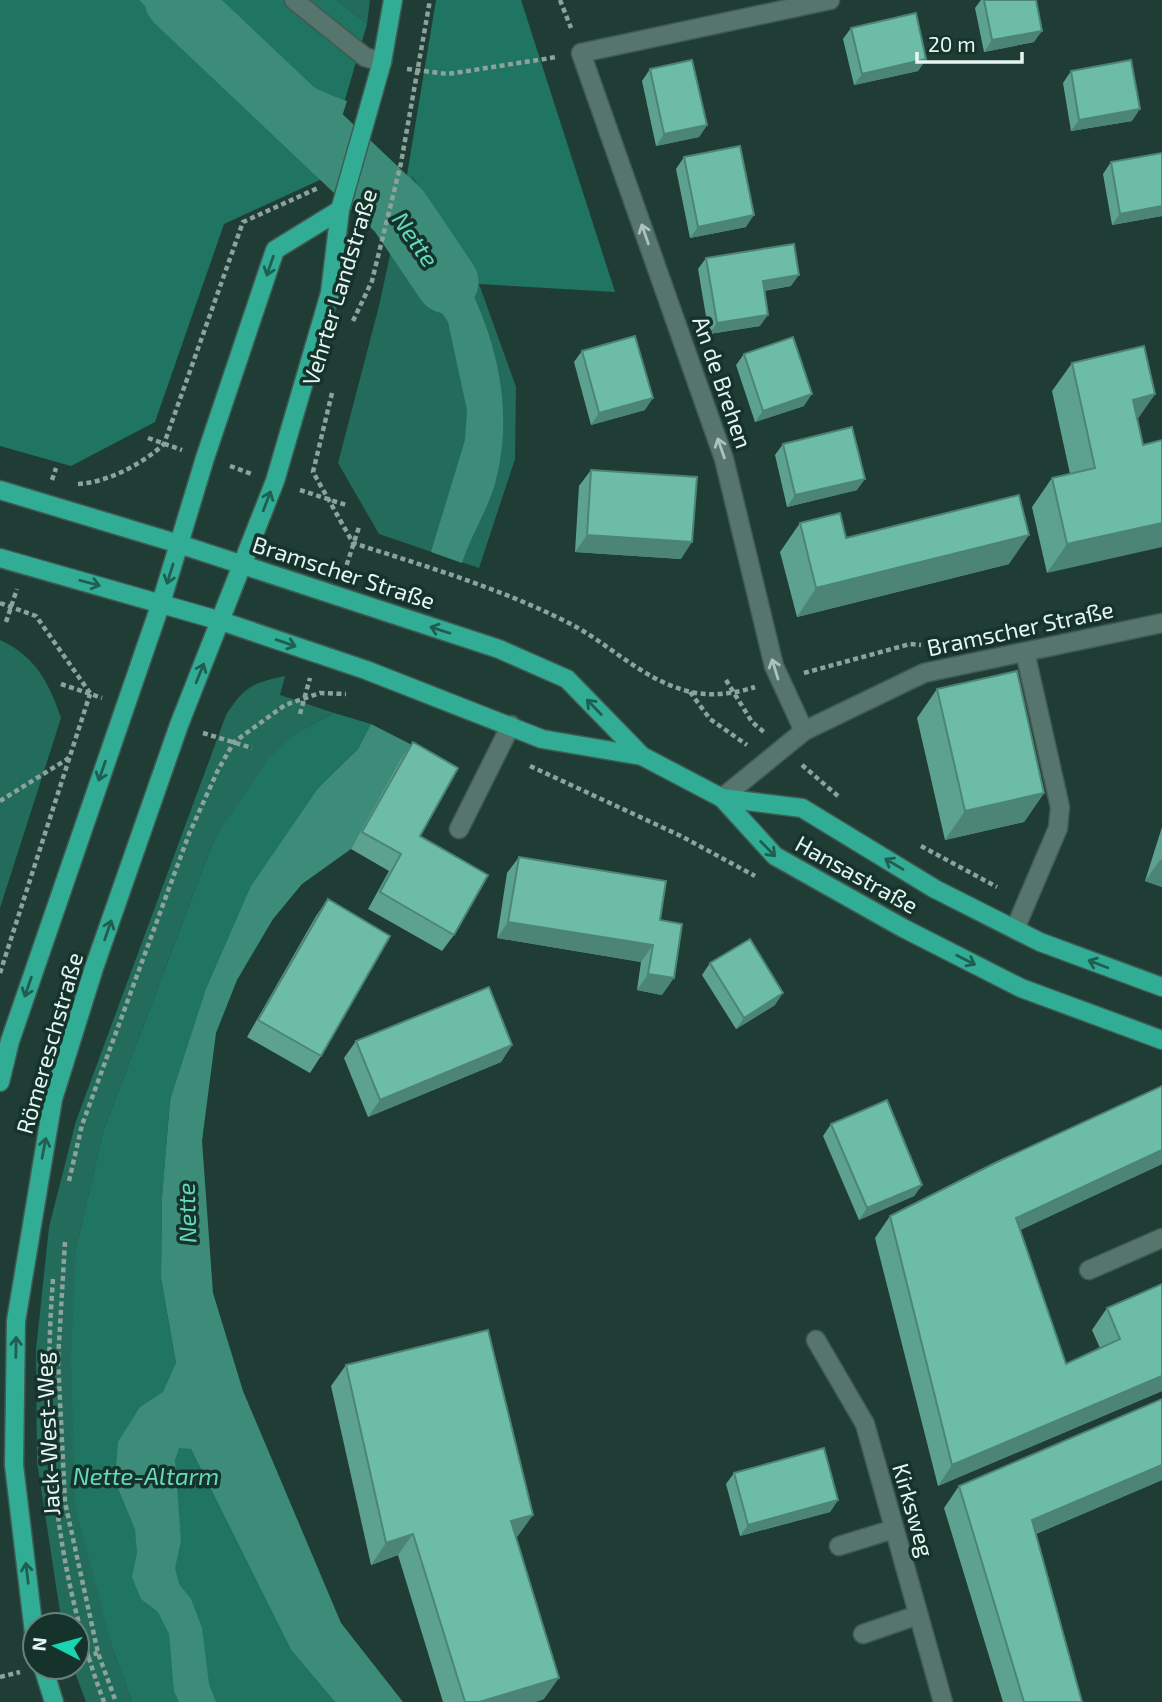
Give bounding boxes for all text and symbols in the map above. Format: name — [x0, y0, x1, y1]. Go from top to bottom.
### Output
scale bar — [917, 21, 1022, 65]
text: 20 m — [928, 31, 976, 56]
street label: Vehrter Landstraße — [296, 185, 382, 389]
water label: Nette — [387, 206, 445, 272]
one-way arrow — [638, 223, 650, 245]
one-way arrow — [263, 255, 275, 277]
street label: An de Brehen — [687, 312, 759, 452]
one-way arrow — [713, 438, 726, 460]
one-way arrow — [262, 490, 274, 512]
street label: Bramscher Straße — [249, 529, 439, 615]
one-way arrow — [163, 562, 175, 584]
one-way arrow — [78, 577, 101, 590]
street label: Bramscher Straße — [924, 595, 1116, 661]
one-way arrow — [429, 623, 451, 636]
one-way arrow — [274, 638, 296, 650]
one-way arrow — [768, 658, 781, 680]
one-way arrow — [194, 663, 207, 684]
one-way arrow — [586, 699, 603, 716]
one-way arrow — [95, 760, 107, 782]
street label: Hansastraße — [791, 829, 923, 919]
one-way arrow — [760, 840, 777, 857]
one-way arrow — [885, 856, 905, 870]
one-way arrow — [103, 920, 115, 942]
street label: Römereschstraße — [10, 949, 88, 1137]
one-way arrow — [955, 954, 976, 967]
one-way arrow — [1087, 956, 1109, 969]
one-way arrow — [21, 975, 33, 997]
one-way arrow — [38, 1138, 51, 1160]
water label: Nette — [170, 1182, 202, 1244]
one-way arrow — [9, 1335, 22, 1358]
street label: Jack-West-Weg — [29, 1351, 65, 1516]
street label: Kirksweg — [887, 1460, 941, 1560]
water label: Nette-Altarm — [73, 1461, 219, 1490]
one-way arrow — [20, 1562, 33, 1585]
north arrow — [21, 1611, 91, 1681]
text: N — [26, 1636, 51, 1652]

